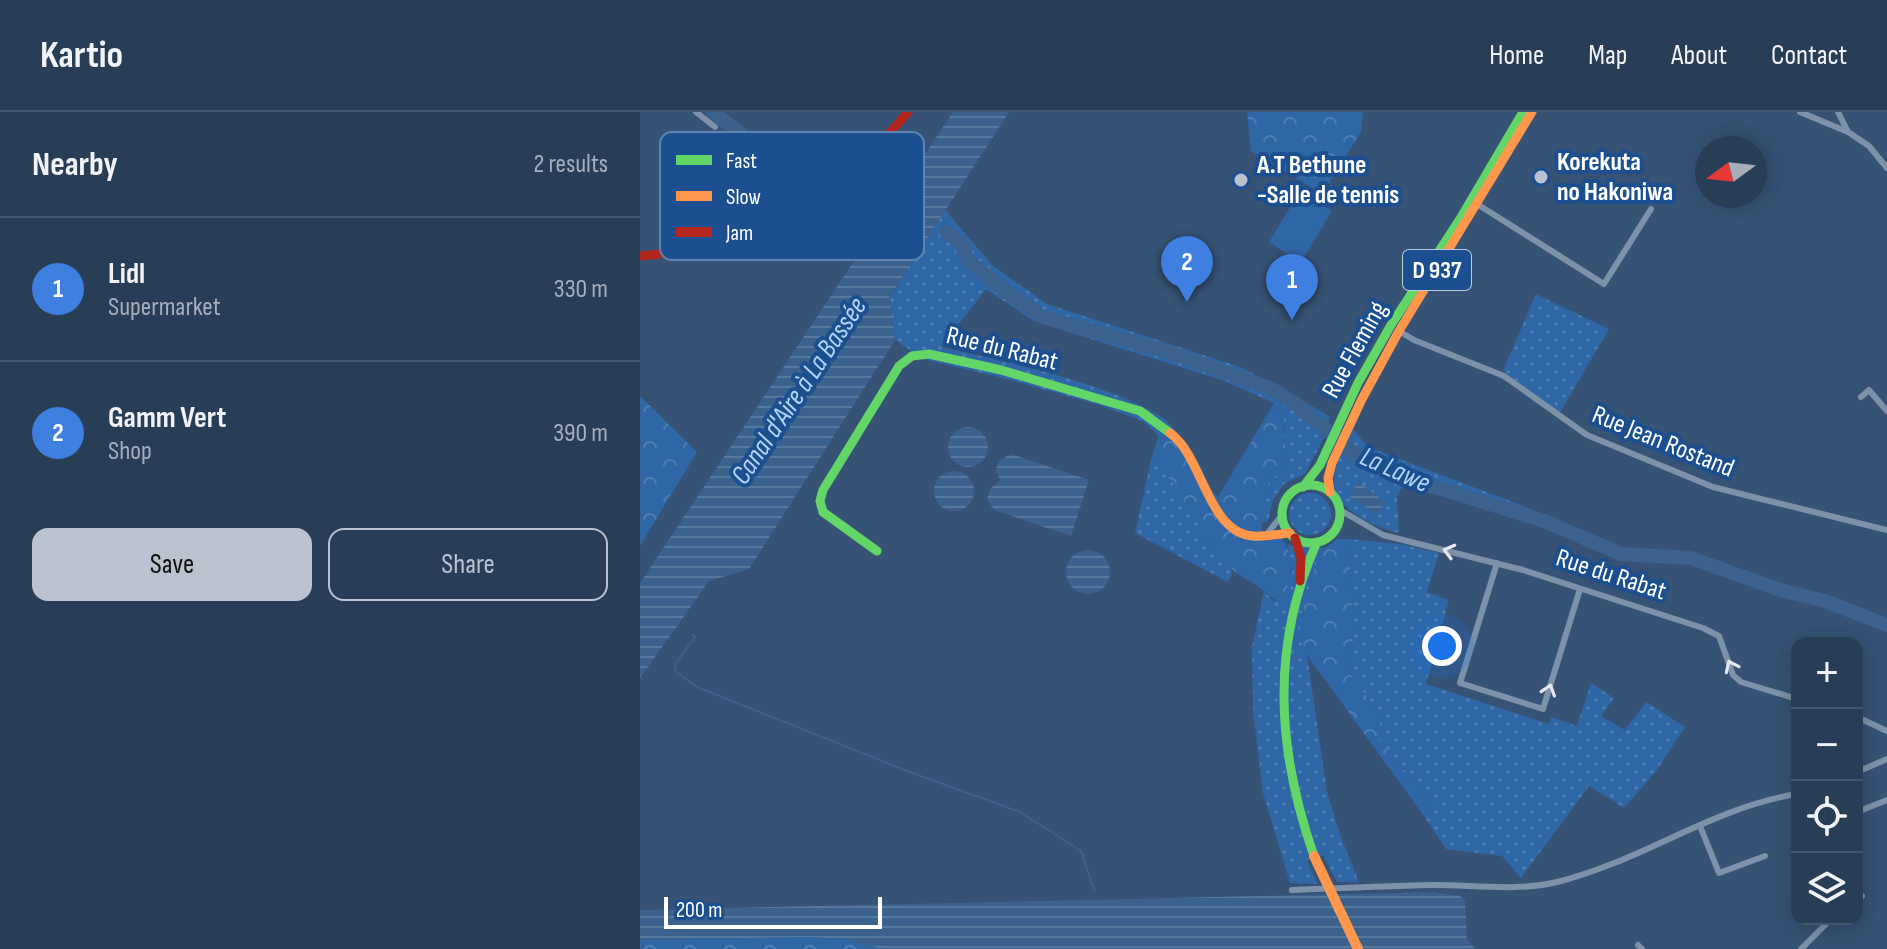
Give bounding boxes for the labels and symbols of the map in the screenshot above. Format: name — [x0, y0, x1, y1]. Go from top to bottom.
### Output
legend — [660, 132, 924, 260]
north arrow — [1695, 136, 1767, 208]
place label: Korekuta no Hakoniwa — [1557, 147, 1673, 208]
text: Fast — [726, 148, 757, 175]
place label: A.T Bethune -Salle de tennis — [1256, 150, 1399, 211]
marker: Korekuta no Hakoniwa — [1532, 168, 1550, 186]
marker: A.T Bethune -Salle de tennis — [1232, 171, 1250, 189]
text: Slow — [726, 184, 761, 211]
text: Jam — [725, 220, 753, 247]
pin: 2 — [1161, 236, 1213, 302]
road number: D 937 — [1403, 250, 1471, 290]
pin: 1 — [1266, 254, 1318, 320]
water label: Canal d'Aire à La Bassée — [724, 291, 874, 491]
street label: Rue Fleming — [1316, 296, 1394, 404]
street label: Rue du Rabat — [943, 320, 1061, 378]
street label: Rue Jean Rostand — [1588, 400, 1738, 484]
water label: La Lawe — [1355, 440, 1435, 500]
one-way arrow — [1443, 543, 1457, 560]
street label: Rue du Rabat — [1552, 543, 1670, 607]
your location — [1422, 626, 1462, 666]
one-way arrow — [1725, 660, 1741, 675]
one-way arrow — [1540, 684, 1556, 698]
scale bar — [664, 893, 882, 929]

